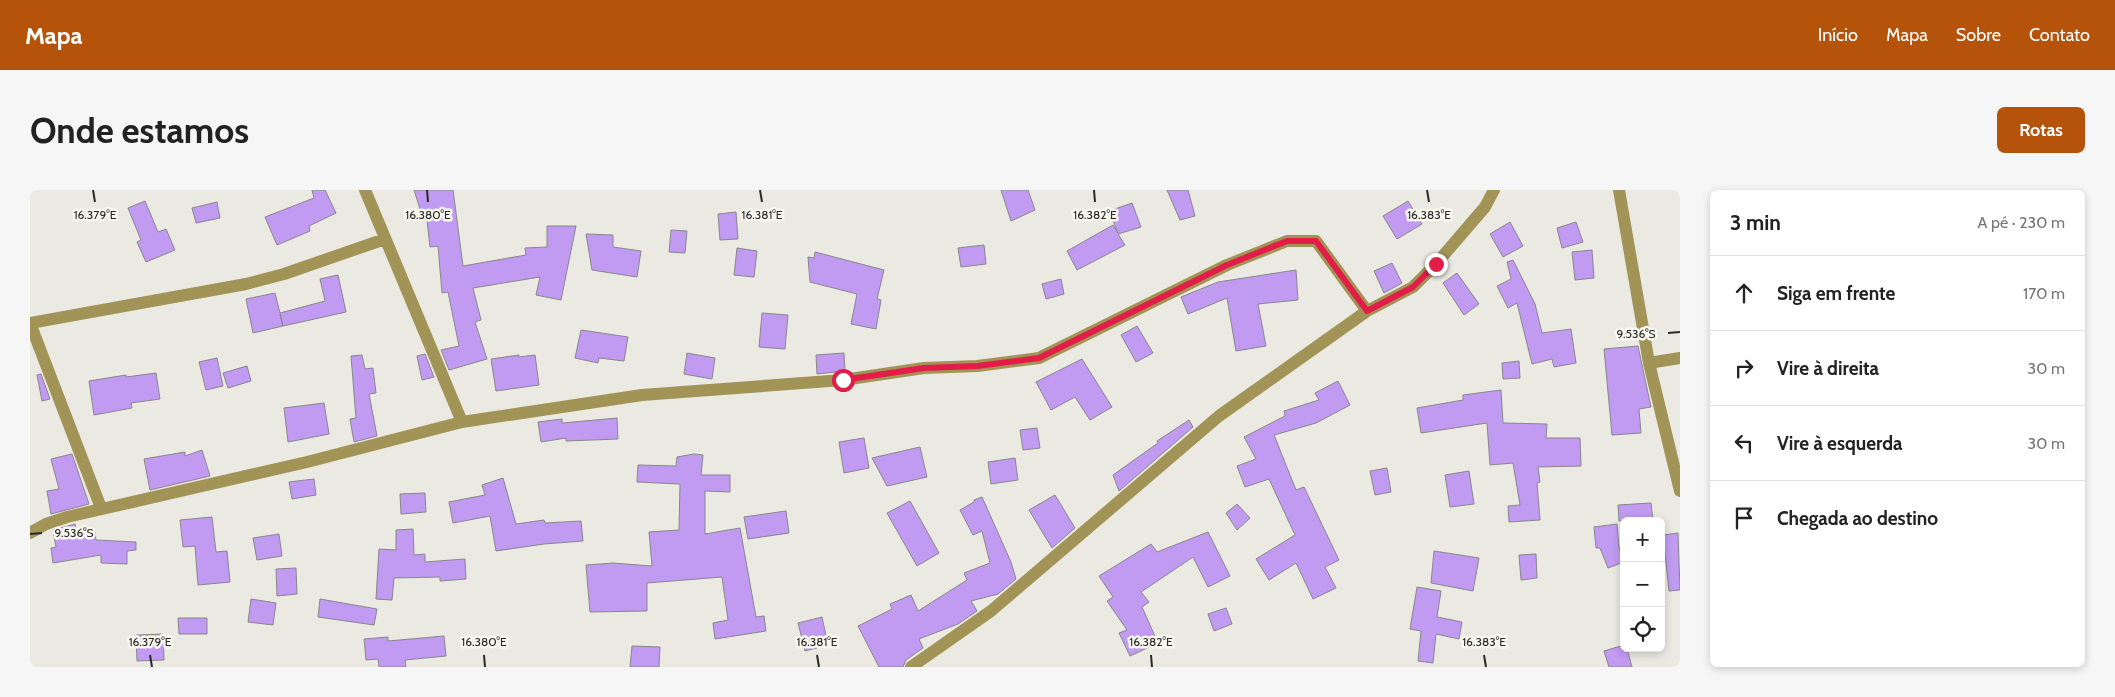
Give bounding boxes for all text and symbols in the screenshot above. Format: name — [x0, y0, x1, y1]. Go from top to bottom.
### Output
text: Mapa — [25, 21, 82, 50]
text: Início — [1818, 24, 1858, 46]
text: Mapa — [1886, 24, 1928, 46]
text: Sobre — [1956, 24, 2001, 46]
text: Contato — [2029, 24, 2090, 46]
button: Rotas — [1997, 107, 2085, 153]
text: Onde estamos — [30, 109, 249, 152]
text: 16.379°E — [74, 207, 117, 222]
text: 16.380°E — [405, 207, 451, 222]
text: 16.381°E — [741, 207, 783, 222]
text: 16.382°E — [1073, 207, 1117, 222]
text: 16.383°E — [1407, 207, 1451, 222]
text: 3 min — [1730, 210, 1781, 235]
text: A pé · 230 m — [1978, 213, 2065, 232]
route end — [1425, 253, 1448, 276]
icon: ahead — [1730, 279, 1758, 307]
text: Siga em frente — [1777, 282, 1895, 305]
text: 170 m — [2023, 284, 2065, 303]
text: 9.536°S — [1616, 326, 1656, 341]
icon: right — [1730, 354, 1758, 382]
text: Vire à direita — [1777, 357, 1879, 380]
text: 30 m — [2028, 359, 2065, 378]
route start — [832, 369, 855, 392]
icon: left — [1730, 429, 1758, 457]
text: Vire à esquerda — [1777, 432, 1903, 455]
text: 30 m — [2028, 434, 2065, 453]
icon: arrive — [1730, 504, 1758, 532]
text: Chegada ao destino — [1777, 507, 1938, 530]
map controls — [1620, 517, 1665, 652]
button: + — [1620, 517, 1665, 562]
text: 9.536°S — [54, 525, 94, 540]
button: − — [1620, 562, 1665, 607]
button: locate — [1620, 607, 1665, 652]
text: 16.379°E — [129, 634, 172, 649]
text: 16.380°E — [461, 634, 507, 649]
text: 16.381°E — [796, 634, 838, 649]
text: 16.382°E — [1129, 634, 1173, 649]
text: 16.383°E — [1462, 634, 1506, 649]

